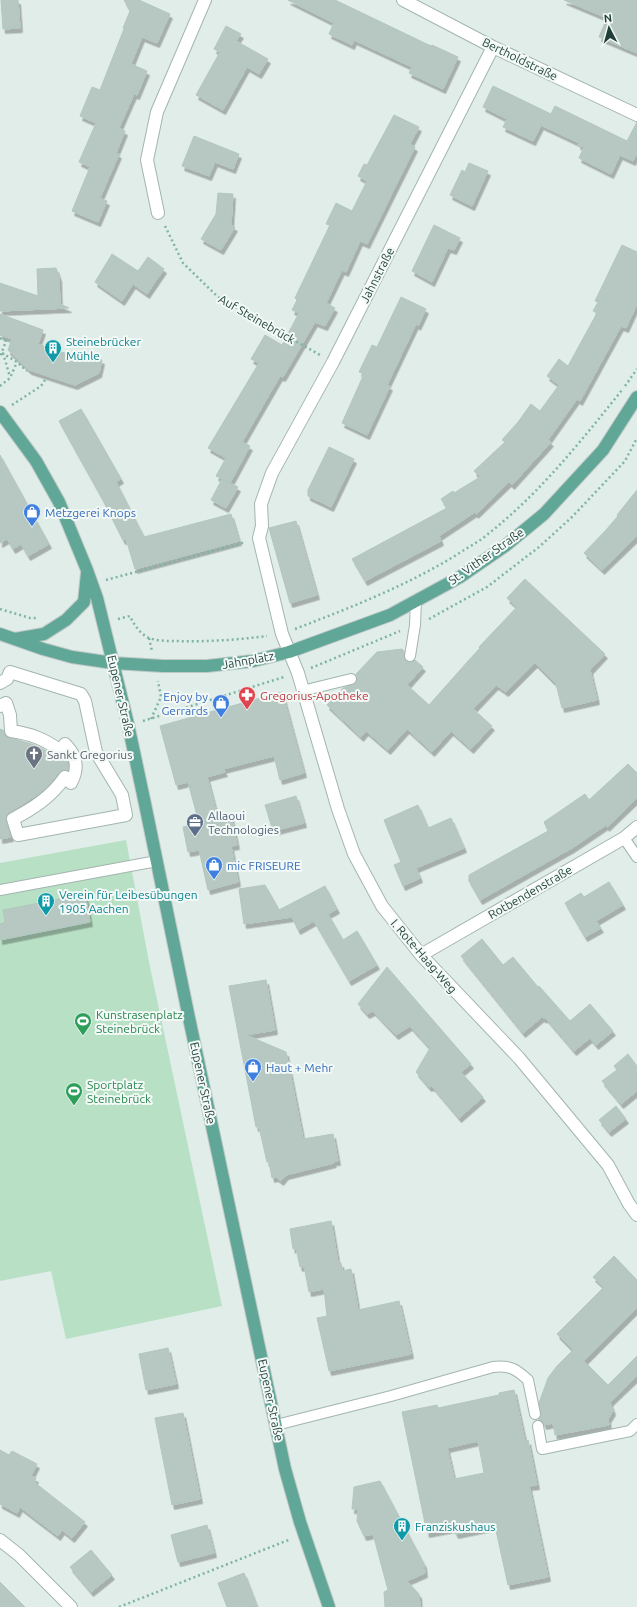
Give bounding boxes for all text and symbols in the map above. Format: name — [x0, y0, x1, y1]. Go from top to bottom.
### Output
north arrow — [589, 8, 629, 48]
text: N — [603, 12, 613, 24]
street label: Bertholdstraße — [480, 35, 560, 83]
street label: Jahnstraße — [358, 245, 396, 305]
street label: Auf Steinebrück — [216, 292, 298, 346]
place label: Steinebrücker Mühle — [66, 335, 141, 362]
building icon: Steinebrücker Mühle — [43, 338, 63, 363]
shop icon: Metzgerei Knops — [22, 502, 42, 527]
place label: Metzgerei Knops — [45, 506, 136, 519]
street label: St. Vither Straße — [446, 525, 526, 587]
street label: Jahnplatz — [221, 649, 275, 671]
street label: Eupener Straße — [105, 654, 137, 738]
pharmacy icon: Gregorius-Apotheke — [237, 685, 257, 710]
place label: Gregorius-Apotheke — [260, 689, 369, 702]
place label: Enjoy by Gerrards — [161, 690, 208, 717]
shop icon: Enjoy by Gerrards — [211, 693, 231, 718]
church icon: Sankt Gregorius — [24, 744, 44, 769]
place label: Sankt Gregorius — [47, 748, 132, 761]
place label: Allaoui Technologies — [208, 809, 279, 836]
office icon: Allaoui Technologies — [185, 812, 205, 837]
shop icon: mic FRISEURE — [204, 855, 224, 880]
place label: mic FRISEURE — [227, 859, 301, 872]
street label: Rotbendenstraße — [486, 863, 574, 921]
place label: Verein für Leibesübungen 1905 Aachen — [59, 888, 198, 915]
building icon: Verein für Leibesübungen 1905 Aachen — [36, 891, 56, 916]
street label: I. Rote-Haag-Weg — [388, 916, 460, 996]
place label: Kunstrasenplatz Steinebrück — [96, 1008, 183, 1035]
sports icon: Kunstrasenplatz Steinebrück — [73, 1011, 93, 1036]
street label: Eupener Straße — [188, 1041, 218, 1125]
shop icon: Haut + Mehr — [243, 1057, 263, 1082]
place label: Haut + Mehr — [266, 1061, 333, 1074]
place label: Sportplatz Steinebrück — [87, 1078, 151, 1105]
sports icon: Sportplatz Steinebrück — [64, 1081, 84, 1106]
street label: Eupener Straße — [256, 1358, 286, 1442]
building icon: Franziskushaus — [392, 1516, 412, 1541]
place label: Franziskushaus — [415, 1520, 496, 1533]

